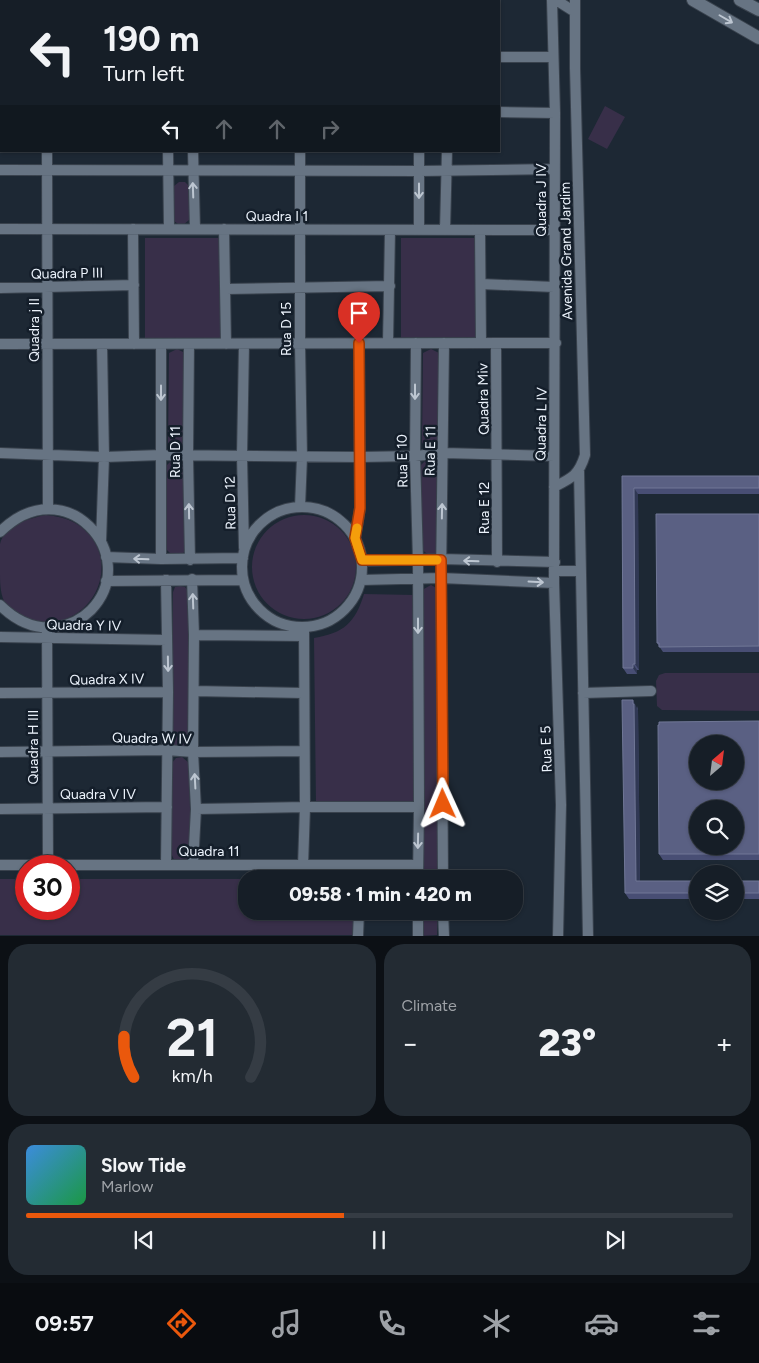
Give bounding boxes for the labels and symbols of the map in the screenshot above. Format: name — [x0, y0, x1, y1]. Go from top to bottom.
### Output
one-way arrow — [718, 15, 733, 24]
street label: Quadra J IV — [533, 163, 550, 237]
one-way arrow — [414, 182, 424, 198]
street label: Avenida Grand Jardim — [557, 182, 576, 320]
one-way arrow — [189, 183, 198, 199]
street label: Quadra I 1 — [246, 208, 308, 225]
street label: Quadra P III — [31, 264, 103, 283]
pin — [338, 292, 380, 343]
street label: Quadra j II — [26, 298, 43, 362]
street label: Rua D 15 — [278, 302, 295, 356]
street label: Quadra Miv — [474, 362, 493, 435]
one-way arrow — [156, 384, 166, 400]
one-way arrow — [410, 384, 420, 400]
street label: Quadra L IV — [532, 387, 551, 461]
street label: Rua D 11 — [167, 426, 184, 478]
street label: Rua E 11 — [422, 426, 439, 476]
street label: Rua E 10 — [394, 434, 411, 488]
street label: Rua D 12 — [222, 476, 239, 530]
street label: Rua E 12 — [476, 482, 493, 534]
one-way arrow — [184, 503, 194, 520]
one-way arrow — [438, 503, 447, 519]
one-way arrow — [134, 554, 150, 563]
one-way arrow — [463, 556, 479, 565]
one-way arrow — [528, 577, 544, 587]
one-way arrow — [188, 594, 198, 610]
street label: Quadra Y IV — [46, 616, 122, 635]
one-way arrow — [413, 618, 422, 634]
one-way arrow — [163, 655, 173, 671]
street label: Quadra X IV — [69, 670, 145, 689]
street label: Quadra H III — [25, 710, 42, 784]
street label: Rua E 5 — [537, 725, 556, 773]
street label: Quadra W IV — [112, 729, 192, 748]
north arrow — [689, 735, 744, 790]
one-way arrow — [190, 774, 199, 790]
position arrow — [416, 777, 468, 829]
street label: Quadra V IV — [60, 786, 136, 803]
one-way arrow — [413, 833, 423, 849]
street label: Quadra 11 — [179, 843, 239, 860]
speed limit sign: 30 — [15, 855, 80, 920]

